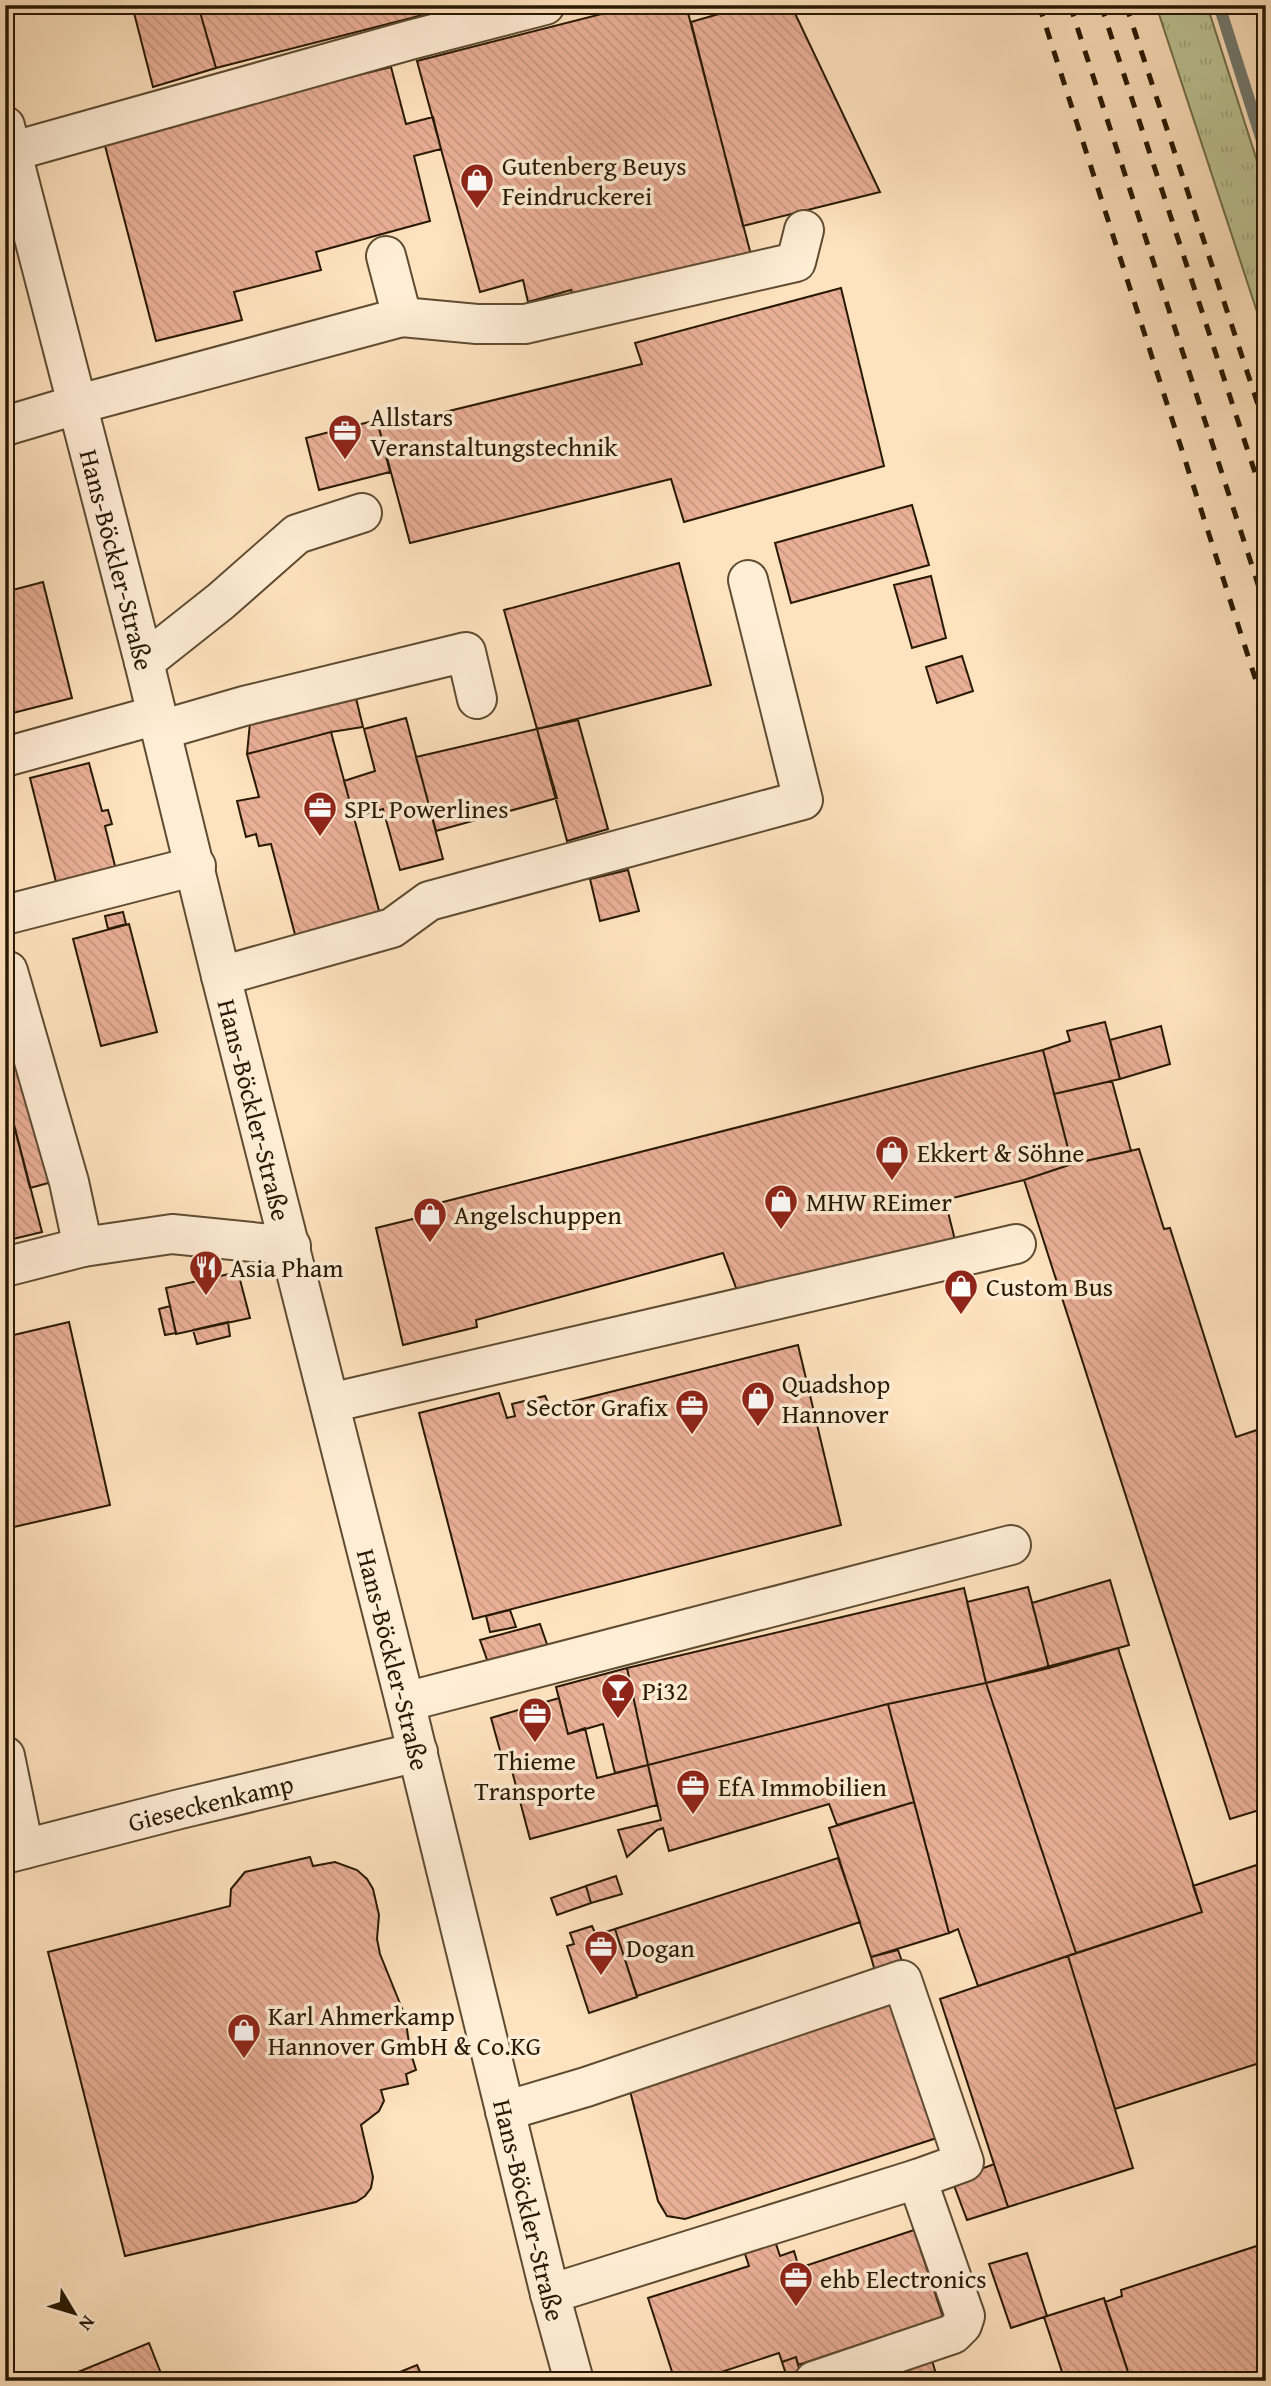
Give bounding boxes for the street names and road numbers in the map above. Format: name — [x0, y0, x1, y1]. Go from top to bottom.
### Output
street label: Hans-Böckler-Straße — [70, 445, 165, 674]
street label: Hans-Böckler-Straße — [208, 995, 302, 1225]
street label: Hans-Böckler-Straße — [347, 1545, 440, 1774]
street label: Gieseckenkamp — [124, 1763, 297, 1841]
street label: Hans-Böckler-Straße — [483, 2095, 576, 2325]

